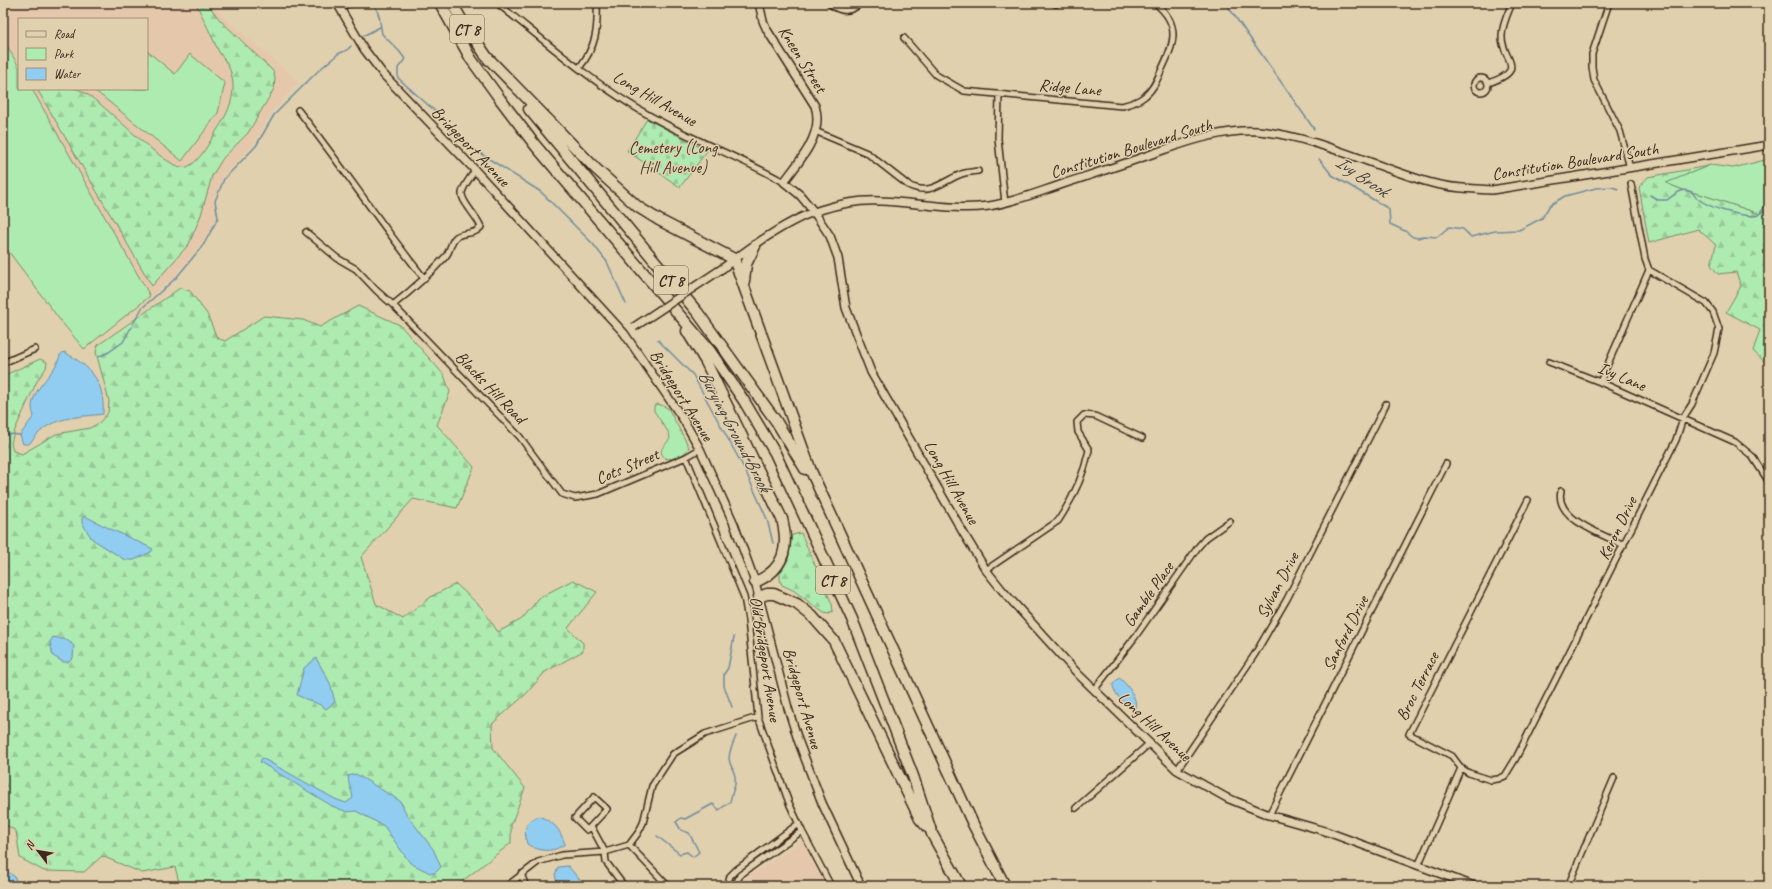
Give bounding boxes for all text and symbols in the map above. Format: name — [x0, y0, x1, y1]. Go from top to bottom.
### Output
road number: CT 8 — [450, 15, 484, 43]
legend — [18, 18, 148, 90]
street label: Kneen Street — [774, 22, 833, 99]
text: Road — [54, 26, 76, 42]
text: Park — [54, 46, 75, 62]
text: Water — [54, 66, 82, 82]
street label: Long Hill Avenue — [609, 66, 701, 131]
street label: Ridge Lane — [1038, 74, 1103, 101]
street label: Bridgeport Avenue — [427, 102, 515, 192]
street label: Constitution Boulevard South — [1048, 114, 1215, 183]
park label: Cemetery (Long Hill Avenue) — [629, 137, 719, 178]
street label: Constitution Boulevard South — [1491, 138, 1660, 185]
water label: Ivy Brook — [1332, 151, 1395, 203]
road number: CT 8 — [654, 266, 688, 294]
street label: Bridgeport Avenue — [645, 346, 719, 446]
street label: Blacks Hill Road — [451, 347, 532, 430]
street label: Ivy Lane — [1595, 357, 1650, 396]
water label: Burying Ground Brook — [694, 367, 778, 498]
street label: Long Hill Avenue — [919, 437, 985, 529]
street label: Cots Street — [593, 443, 664, 489]
street label: Keron Drive — [1593, 492, 1642, 563]
street label: Sylvan Drive — [1251, 547, 1304, 622]
street label: Gamble Place — [1118, 557, 1179, 631]
road number: CT 8 — [816, 566, 850, 594]
street label: Sanford Drive — [1318, 591, 1374, 674]
street label: Old Bridgeport Avenue — [745, 595, 786, 725]
street label: Bridgeport Avenue — [778, 645, 827, 752]
street label: Broc Terrace — [1391, 647, 1444, 724]
street label: Long Hill Avenue — [1114, 687, 1197, 767]
north arrow — [18, 831, 58, 871]
text: N — [22, 837, 38, 852]

